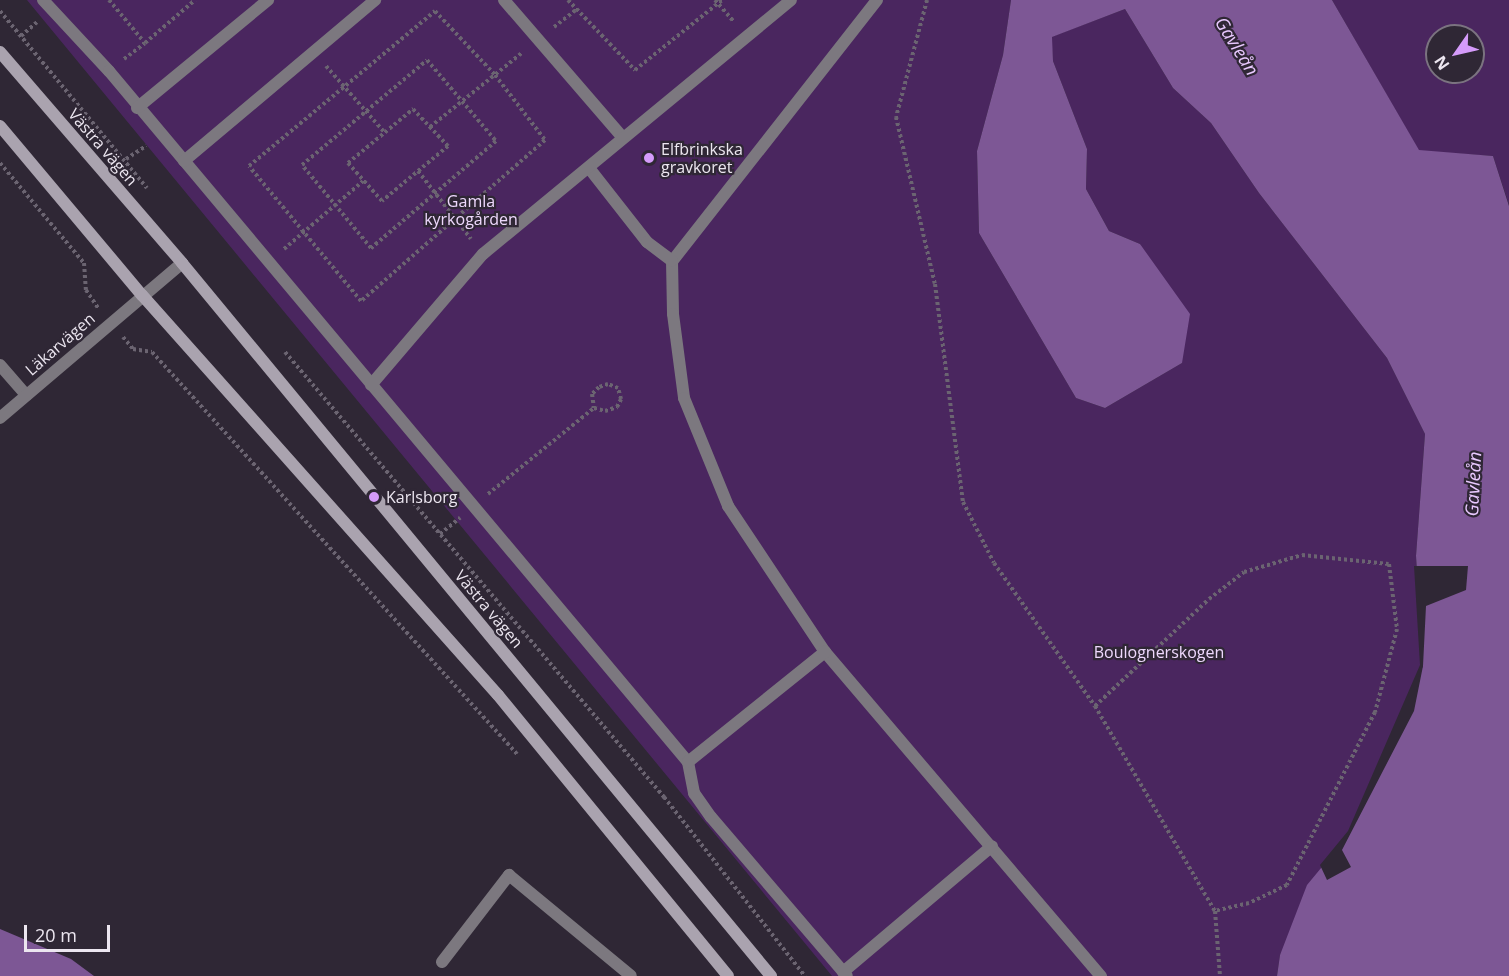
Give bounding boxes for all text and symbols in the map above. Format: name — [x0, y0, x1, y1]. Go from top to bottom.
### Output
water label: Gavleån — [1211, 13, 1263, 79]
north arrow — [1425, 24, 1485, 84]
text: N — [1429, 51, 1454, 74]
street label: Västra vägen — [64, 105, 142, 189]
place label: Elfbrinkska gravkoret — [661, 139, 743, 177]
marker: Elfbrinkska gravkoret — [642, 151, 656, 165]
park label: Gamla kyrkogården — [424, 191, 518, 229]
street label: Läkarvägen — [21, 309, 99, 379]
water label: Gavleån — [1461, 451, 1485, 517]
place label: Karlsborg — [386, 487, 458, 507]
marker: Karlsborg — [367, 490, 381, 504]
street label: Västra vägen — [451, 566, 527, 652]
park label: Boulognerskogen — [1094, 642, 1224, 662]
scale bar — [27, 913, 112, 951]
text: 20 m — [35, 923, 77, 947]

